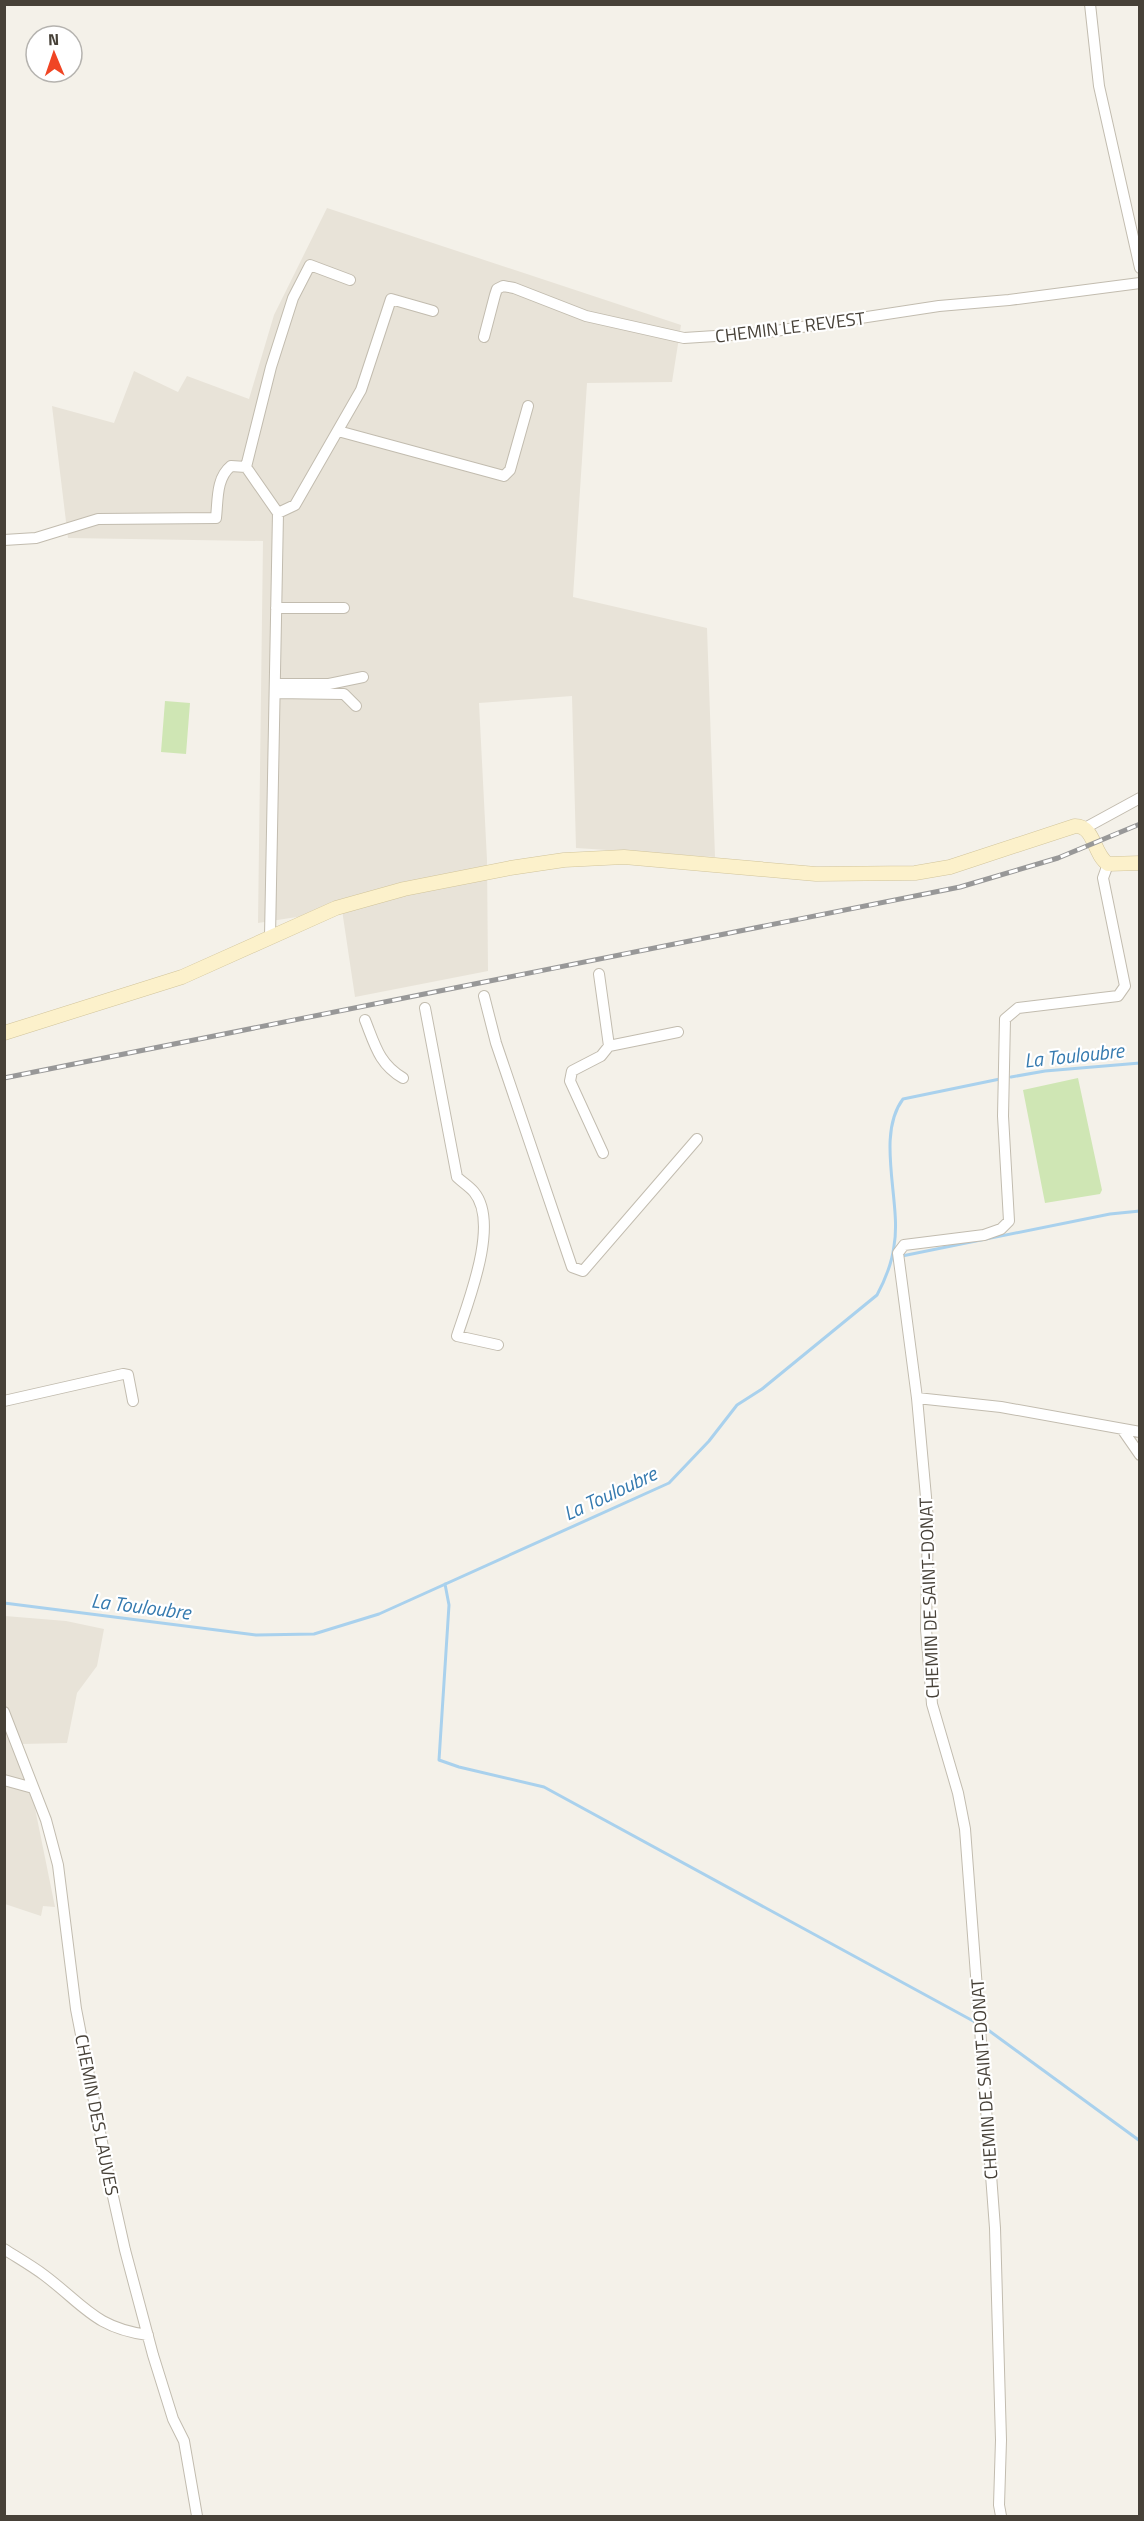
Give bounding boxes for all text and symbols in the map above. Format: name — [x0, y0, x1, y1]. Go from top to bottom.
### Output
north arrow — [24, 24, 84, 84]
text: N — [48, 27, 59, 51]
street label: CHEMIN LE REVEST — [714, 304, 867, 350]
water label: La Touloubre — [1023, 1034, 1127, 1076]
water label: La Touloubre — [558, 1457, 663, 1528]
street label: CHEMIN DE SAINT-DONAT — [912, 1496, 946, 1699]
water label: La Touloubre — [89, 1585, 194, 1628]
street label: CHEMIN DE SAINT-DONAT — [963, 1977, 1004, 2180]
street label: CHEMIN DES LAUVES — [68, 2032, 126, 2198]

